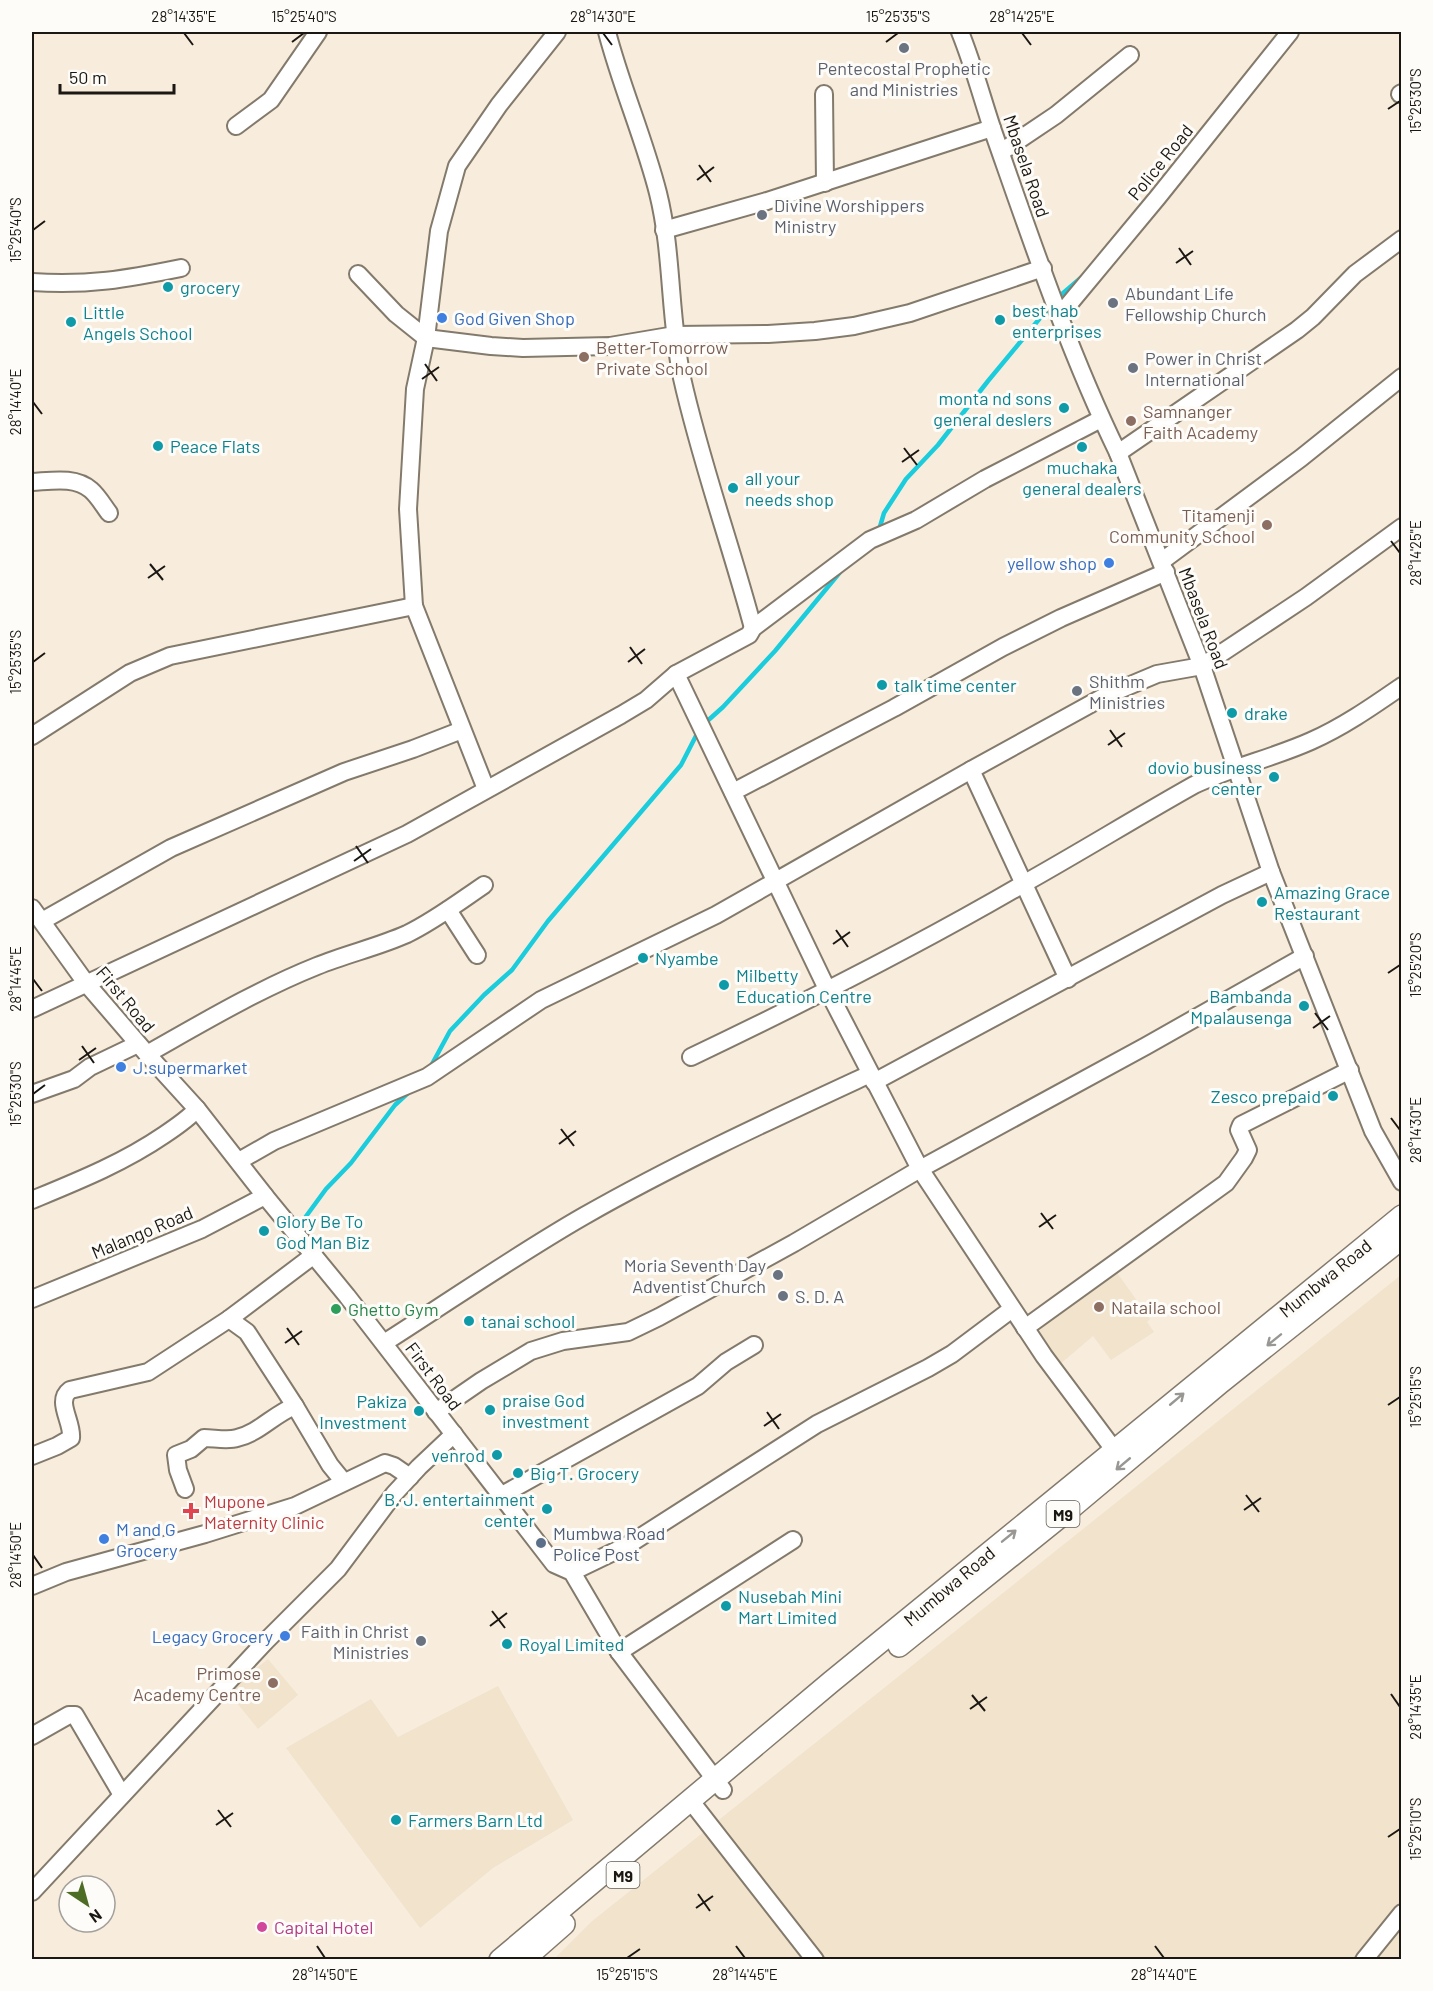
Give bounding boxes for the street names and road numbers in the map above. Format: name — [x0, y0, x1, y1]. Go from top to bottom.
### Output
street label: Mbasela Road — [999, 112, 1055, 220]
street label: Police Road — [1123, 120, 1197, 204]
street label: Mbasela Road — [1175, 564, 1233, 672]
street label: First Road — [92, 961, 160, 1037]
street label: Malango Road — [88, 1201, 196, 1263]
street label: Mumbwa Road — [1274, 1234, 1376, 1322]
street label: First Road — [401, 1337, 467, 1415]
road number: M9 — [1046, 1501, 1080, 1527]
street label: Mumbwa Road — [899, 1541, 999, 1631]
road number: M9 — [606, 1862, 640, 1888]

